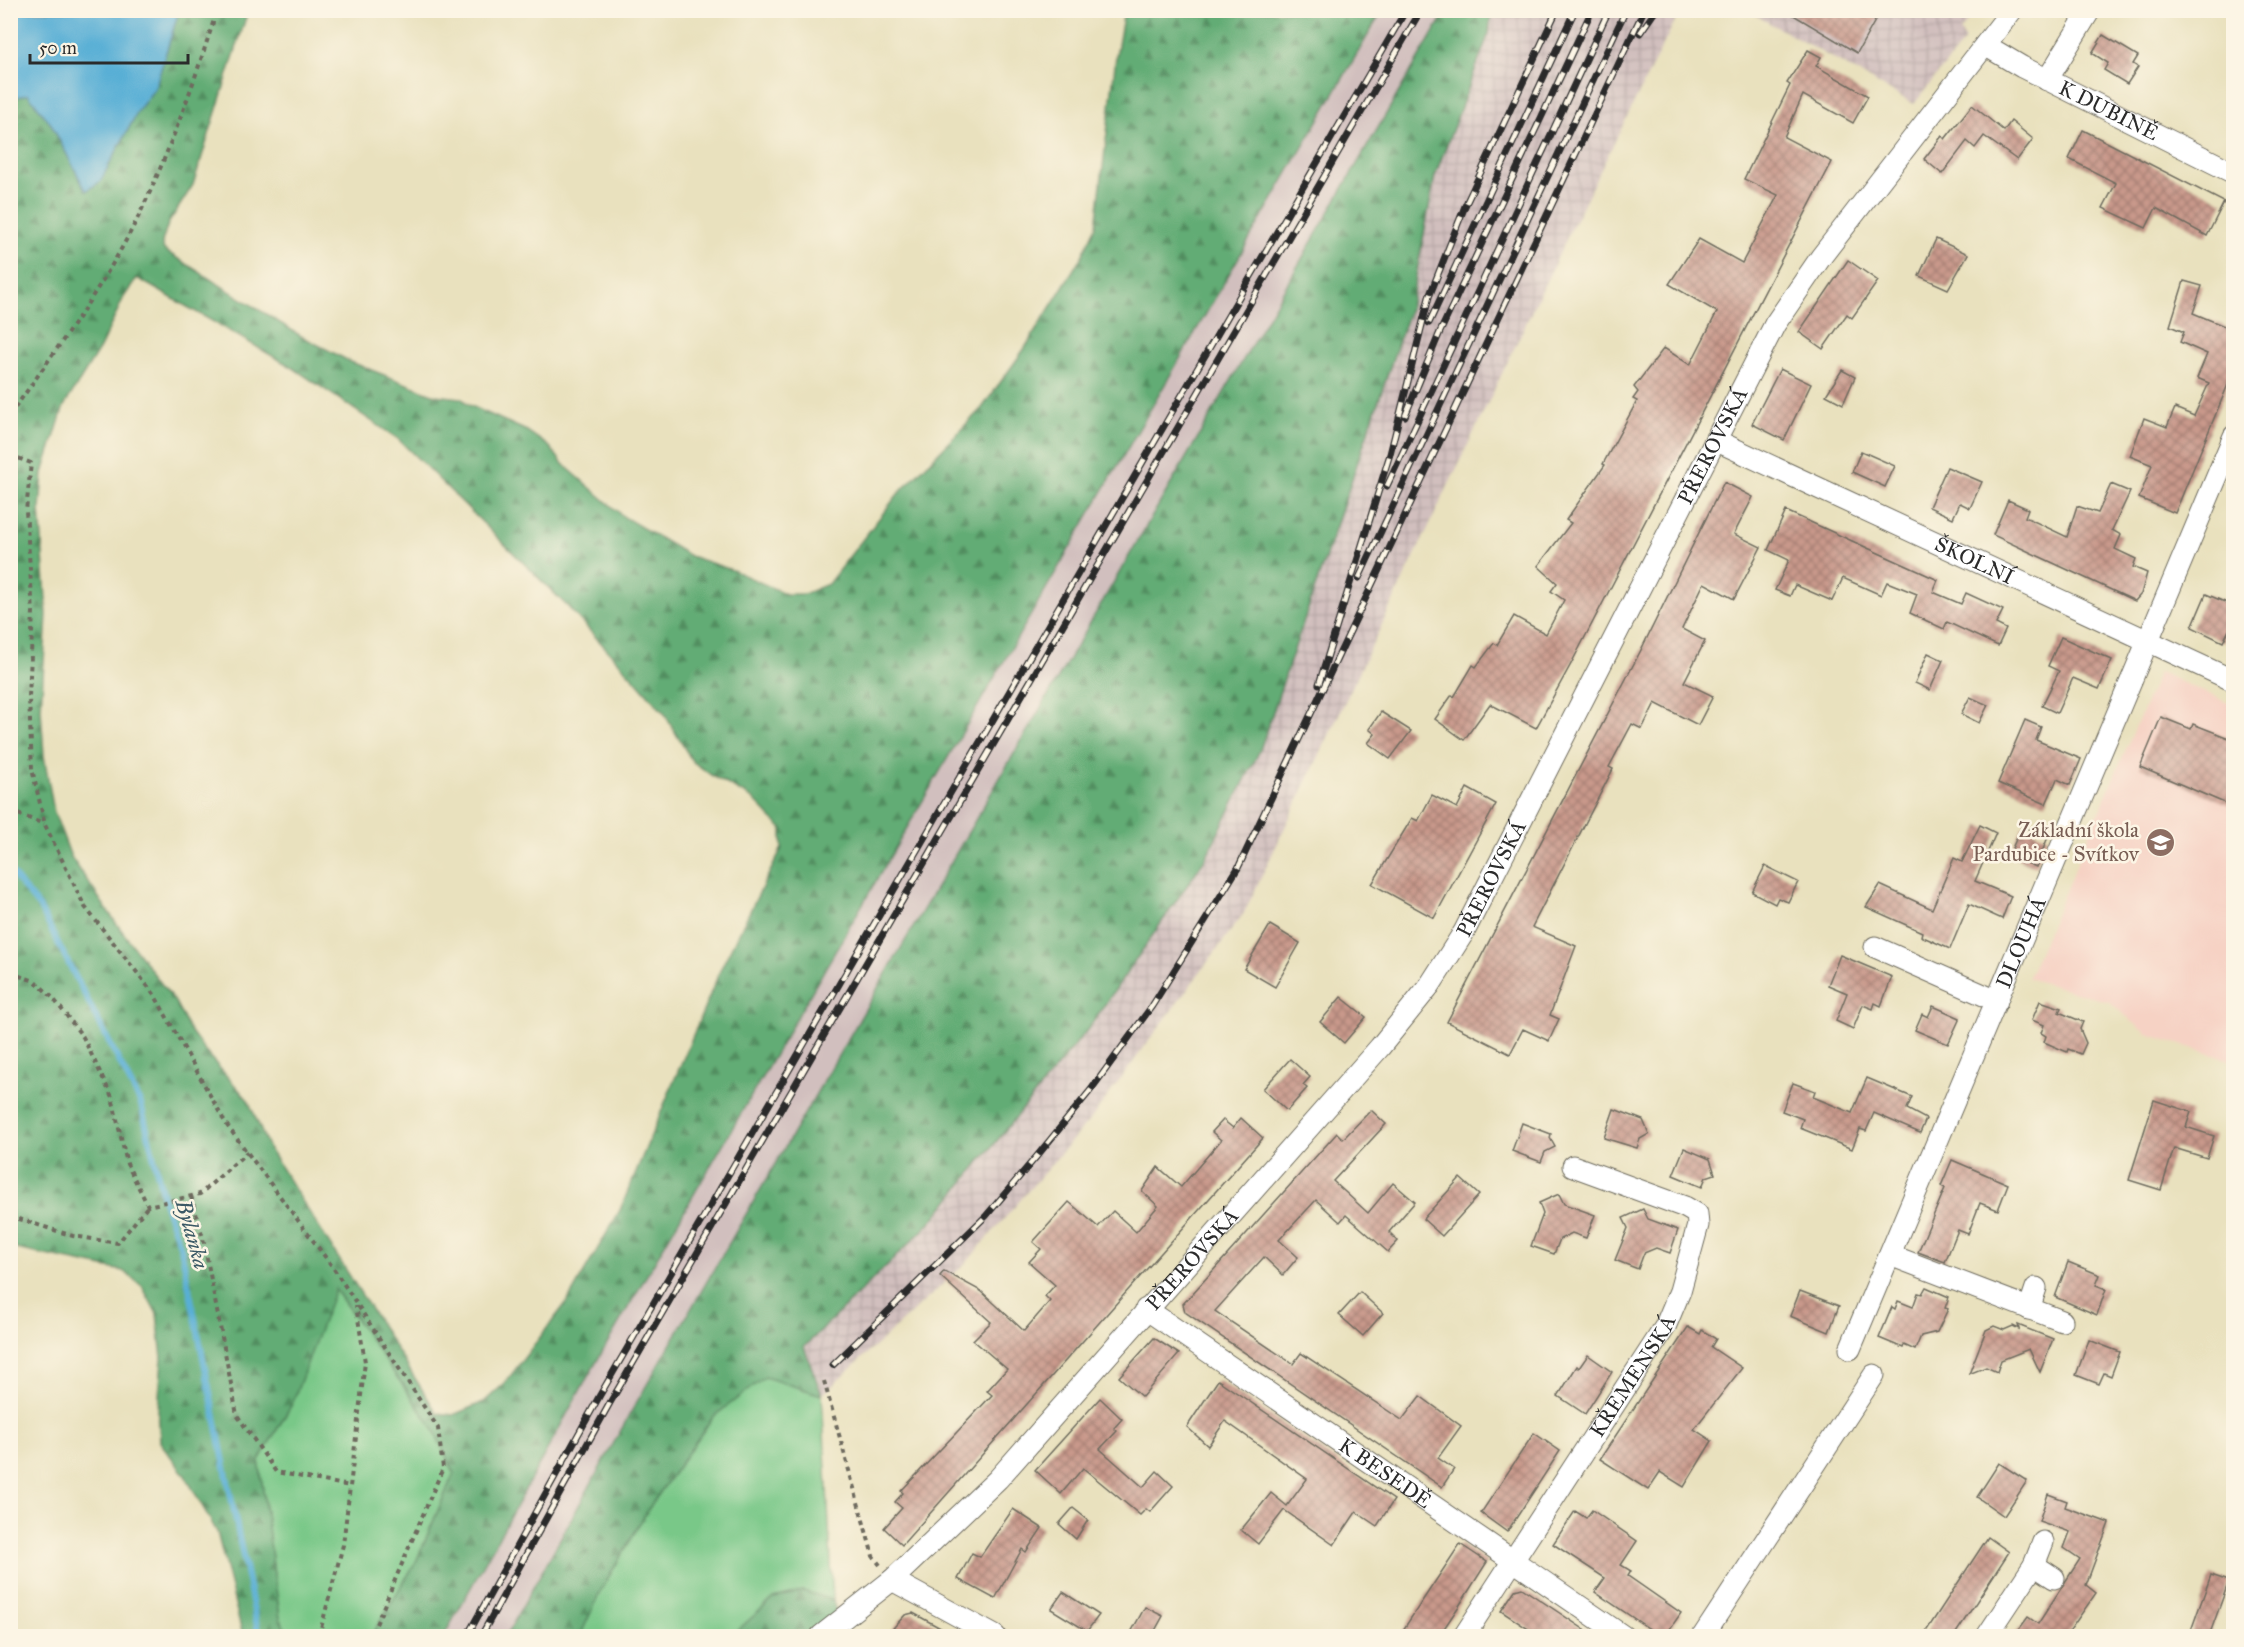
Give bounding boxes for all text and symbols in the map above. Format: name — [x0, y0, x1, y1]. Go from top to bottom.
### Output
scale bar — [30, 27, 188, 65]
text: 50 m — [39, 37, 77, 59]
street label: K DUBINĚ — [2055, 75, 2163, 146]
street label: PŘEROVSKÁ — [1672, 383, 1753, 509]
street label: ŠKOLNÍ — [1931, 531, 2019, 590]
street label: PŘEROVSKÁ — [1451, 816, 1532, 941]
place label: Základní škola Pardubice - Svítkov — [1972, 817, 2140, 867]
school or university icon: Základní škola Pardubice - Svítkov — [2144, 826, 2176, 858]
street label: DLOUHÁ — [1990, 893, 2052, 992]
water label: Bylanka — [169, 1195, 215, 1272]
street label: PŘEROVSKÁ — [1140, 1203, 1244, 1316]
street label: KŘEMENSKÁ — [1584, 1311, 1681, 1442]
street label: K BESEDĚ — [1334, 1432, 1437, 1514]

